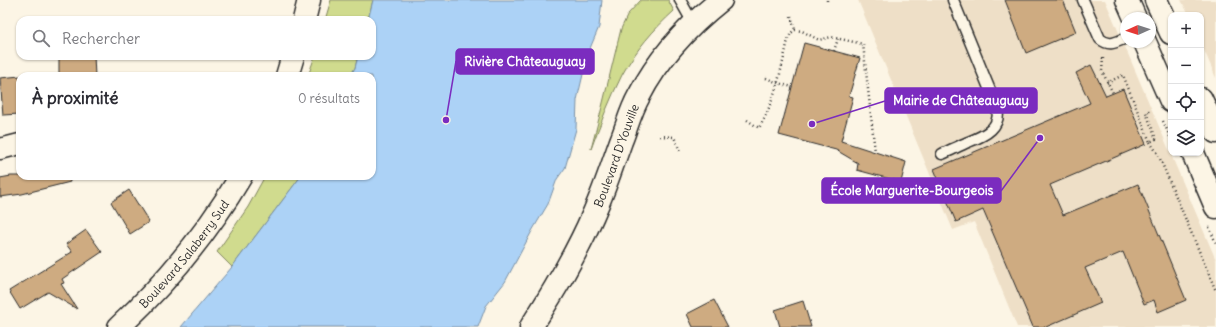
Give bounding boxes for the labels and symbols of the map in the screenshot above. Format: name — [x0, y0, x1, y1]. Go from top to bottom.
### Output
north arrow — [1120, 12, 1156, 48]
callout: Rivière Châteauguay — [456, 49, 594, 74]
text: Rivière Châteauguay — [464, 53, 586, 70]
callout: Mairie de Châteauguay — [885, 88, 1037, 113]
text: Mairie de Châteauguay — [893, 92, 1029, 109]
street label: Boulevard D'Youville — [590, 101, 642, 209]
callout: École Marguerite-Bourgeois — [822, 178, 1001, 203]
text: École Marguerite-Bourgeois — [830, 181, 994, 199]
street label: Boulevard Salaberry Sud — [136, 197, 232, 311]

